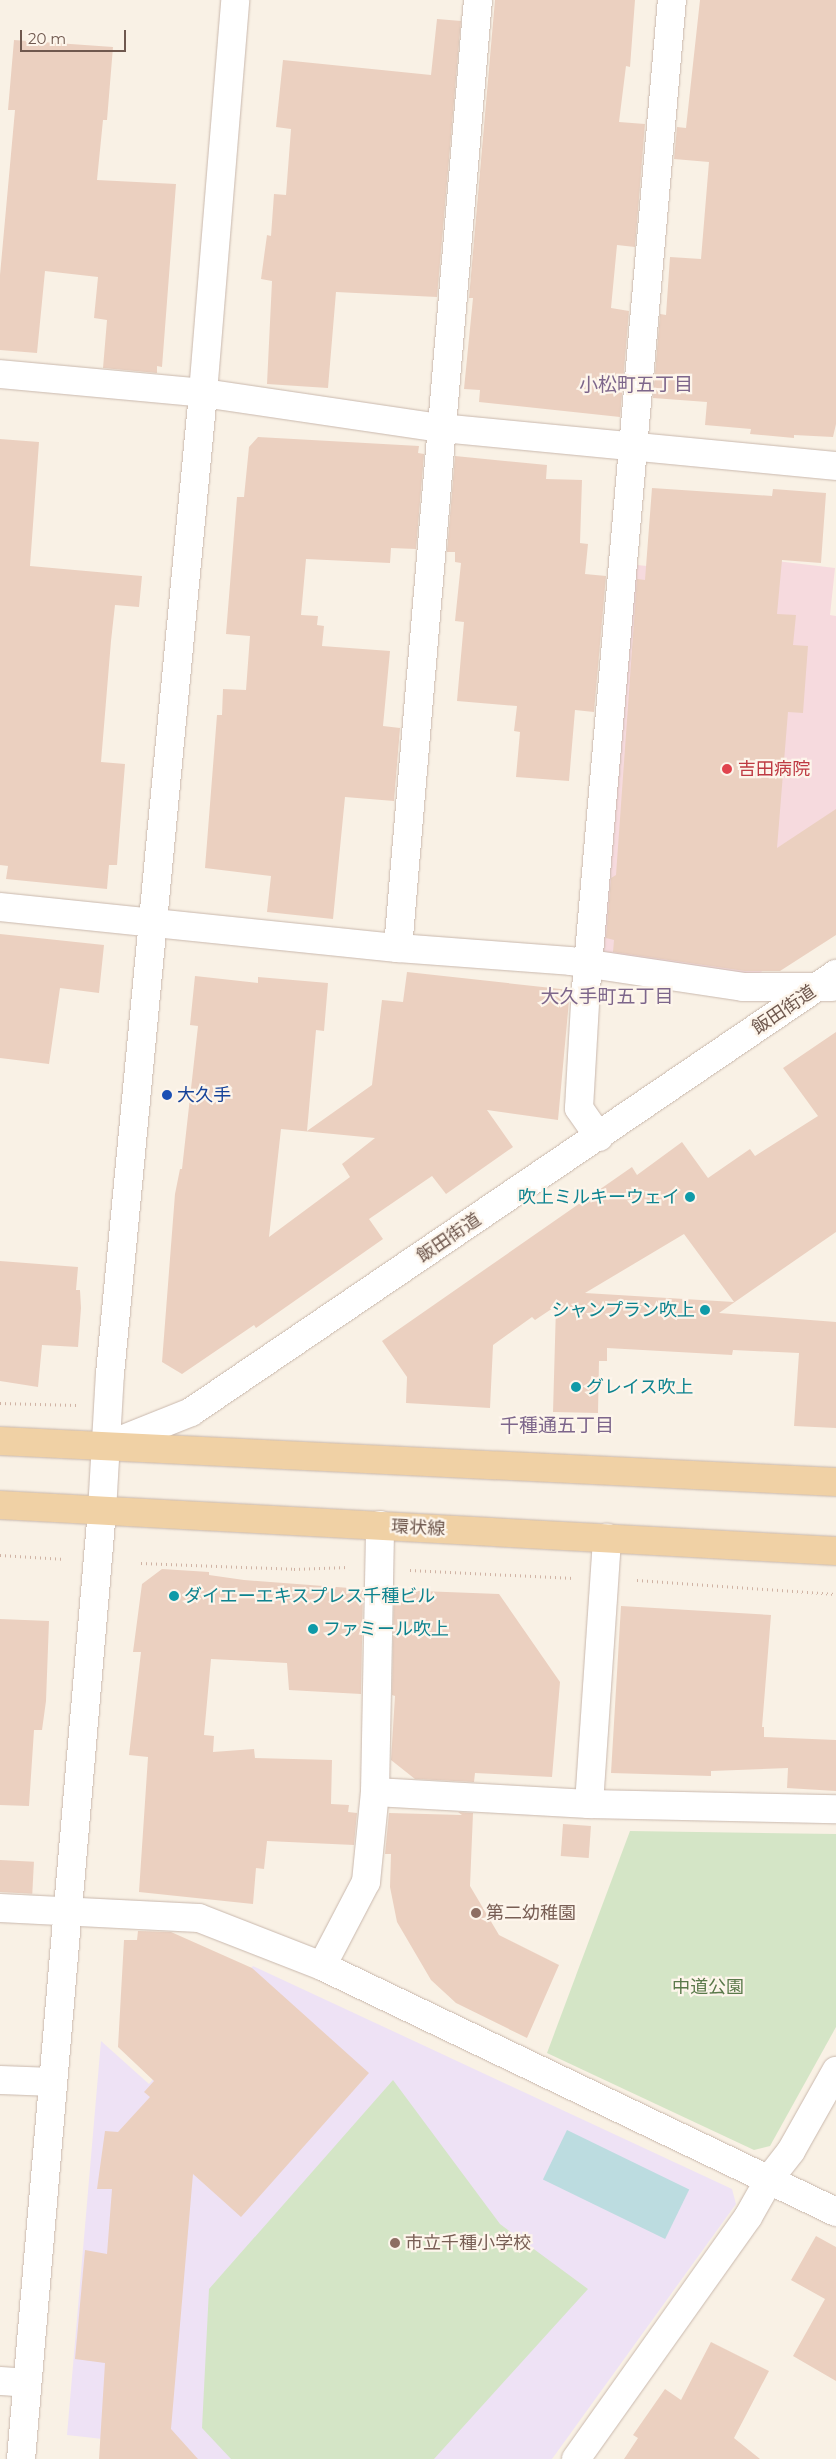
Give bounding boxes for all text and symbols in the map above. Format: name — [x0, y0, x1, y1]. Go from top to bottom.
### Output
scale bar — [22, 20, 129, 52]
text: 20 m — [28, 29, 66, 48]
district label: 小松町五丁目 — [579, 374, 693, 396]
place label: 吉田病院 — [738, 758, 810, 780]
marker: 吉田病院 — [720, 762, 734, 776]
street label: 飯田街道 — [748, 981, 820, 1039]
district label: 大久手町五丁目 — [541, 986, 673, 1008]
place label: 大久手 — [177, 1084, 231, 1106]
marker: 大久手 — [161, 1089, 173, 1101]
place label: 吹上ミルキーウェイ — [518, 1186, 680, 1208]
marker: 吹上ミルキーウェイ — [684, 1191, 696, 1203]
street label: 飯田街道 — [413, 1209, 485, 1267]
place label: シャンプラン吹上 — [551, 1299, 695, 1321]
marker: シャンプラン吹上 — [699, 1304, 711, 1316]
place label: グレイス吹上 — [586, 1376, 694, 1398]
marker: グレイス吹上 — [570, 1381, 582, 1393]
district label: 千種通五丁目 — [500, 1415, 614, 1437]
street label: 環状線 — [390, 1516, 446, 1540]
place label: ダイエーエキスプレス千種ビル — [184, 1585, 436, 1607]
marker: ダイエーエキスプレス千種ビル — [168, 1590, 180, 1602]
place label: ファミール吹上 — [323, 1618, 449, 1640]
marker: ファミール吹上 — [307, 1623, 319, 1635]
place label: 第二幼稚園 — [486, 1902, 576, 1924]
marker: 第二幼稚園 — [470, 1907, 482, 1919]
park label: 中道公園 — [672, 1976, 744, 1998]
place label: 市立千種小学校 — [405, 2232, 531, 2254]
marker: 市立千種小学校 — [389, 2237, 401, 2249]

